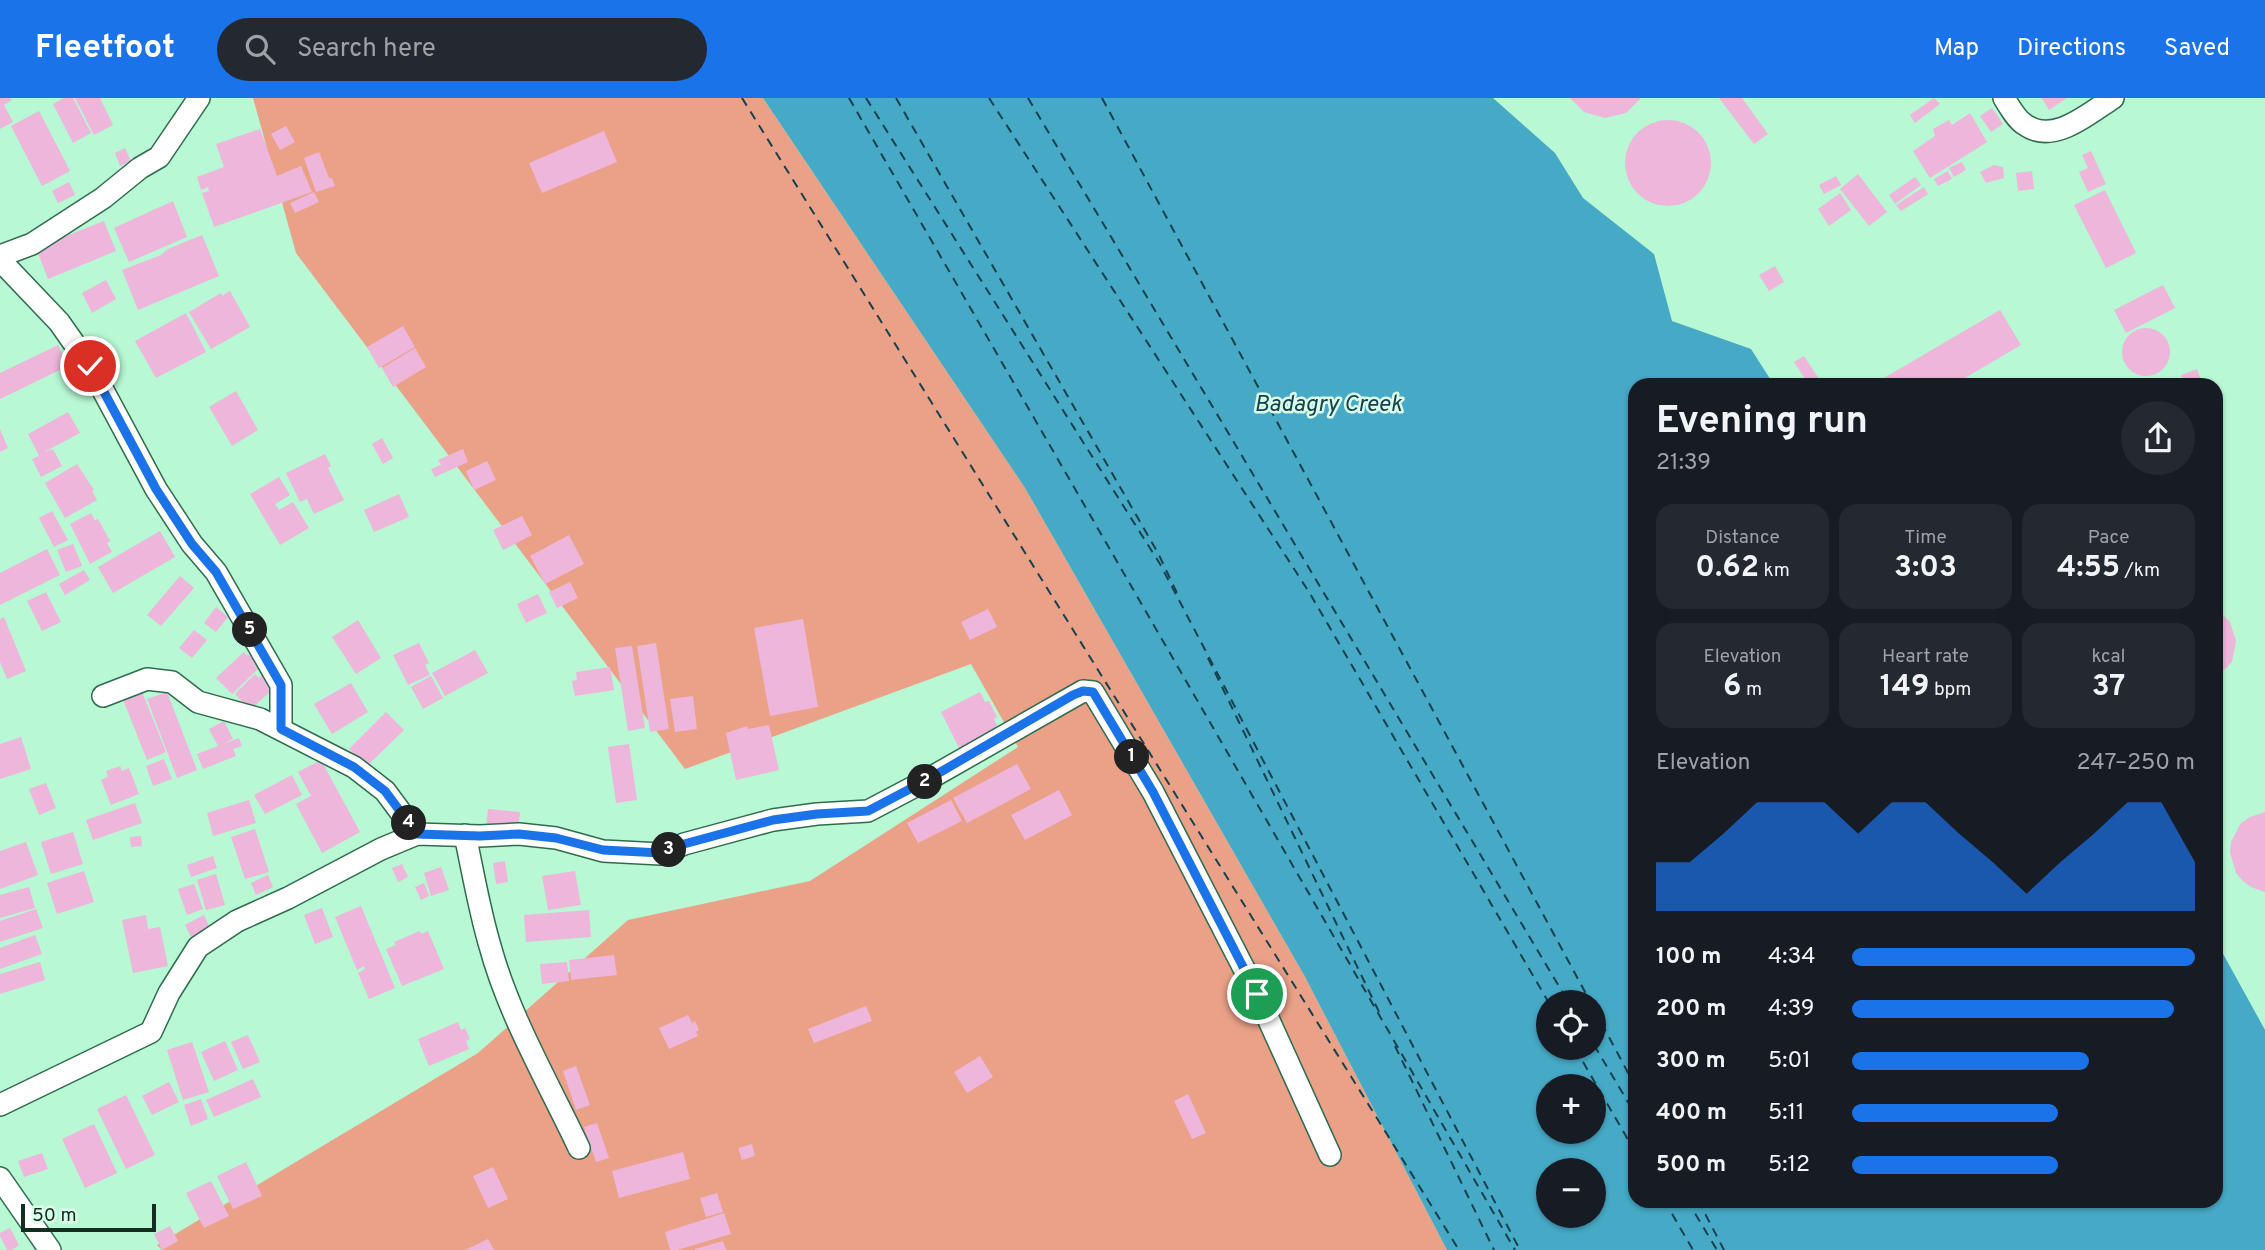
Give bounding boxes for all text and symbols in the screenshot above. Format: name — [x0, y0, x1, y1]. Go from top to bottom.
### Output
search box — [217, 18, 707, 81]
text: Fleetfoot — [35, 28, 175, 70]
icon: search — [241, 30, 279, 68]
text: Search here — [297, 33, 436, 66]
text: Map — [1934, 34, 1979, 64]
text: Directions — [2017, 34, 2126, 64]
text: Saved — [2164, 34, 2230, 64]
pin — [60, 336, 120, 396]
icon: check — [71, 347, 109, 385]
water label: Badagry Creek — [1254, 391, 1402, 420]
text: Evening run — [1656, 398, 1868, 447]
button: share — [2121, 401, 2195, 475]
text: 21:39 — [1656, 449, 1711, 478]
text: Distance — [1705, 526, 1780, 550]
text: Time — [1904, 526, 1947, 550]
text: Pace — [2088, 526, 2129, 550]
text: 0.62 — [1695, 550, 1759, 587]
text: 3:03 — [1894, 550, 1957, 587]
text: 4:55 — [2057, 550, 2120, 587]
text: km — [1759, 559, 1790, 583]
text: /km — [2120, 559, 2160, 583]
pin: 5 — [232, 612, 268, 648]
text: 5 — [244, 617, 255, 641]
text: Elevation — [1703, 645, 1782, 669]
text: Heart rate — [1882, 645, 1969, 669]
text: kcal — [2092, 645, 2125, 669]
text: 6 — [1723, 669, 1741, 706]
text: 149 — [1880, 669, 1930, 706]
text: 37 — [2092, 669, 2125, 706]
text: m — [1741, 678, 1762, 702]
text: bpm — [1930, 678, 1971, 702]
pin: 1 — [1114, 740, 1150, 774]
text: 1 — [1128, 744, 1135, 768]
text: Elevation — [1656, 749, 1751, 778]
text: 247–250 m — [2077, 749, 2195, 778]
pin: 2 — [908, 764, 942, 800]
text: 2 — [919, 769, 930, 793]
pin: 4 — [392, 806, 426, 840]
text: 4 — [402, 810, 415, 834]
pin: 3 — [652, 832, 686, 868]
text: 3 — [663, 837, 674, 861]
text: 100 m — [1656, 943, 1721, 972]
text: 4:34 — [1768, 943, 1816, 972]
pin — [1227, 964, 1287, 1024]
icon: arrive — [1238, 975, 1276, 1013]
map controls — [1536, 990, 1606, 1228]
button: locate — [1536, 990, 1606, 1060]
text: 200 m — [1656, 995, 1726, 1024]
text: 4:39 — [1768, 995, 1815, 1024]
text: 300 m — [1656, 1047, 1726, 1076]
text: 5:01 — [1768, 1047, 1811, 1076]
button: + — [1536, 1074, 1606, 1144]
text: 400 m — [1656, 1099, 1727, 1128]
text: 5:11 — [1768, 1099, 1805, 1128]
text: 500 m — [1656, 1151, 1726, 1180]
text: 5:12 — [1768, 1151, 1810, 1180]
button: − — [1536, 1158, 1606, 1228]
scale bar — [21, 1201, 156, 1233]
text: 50 m — [32, 1204, 77, 1228]

